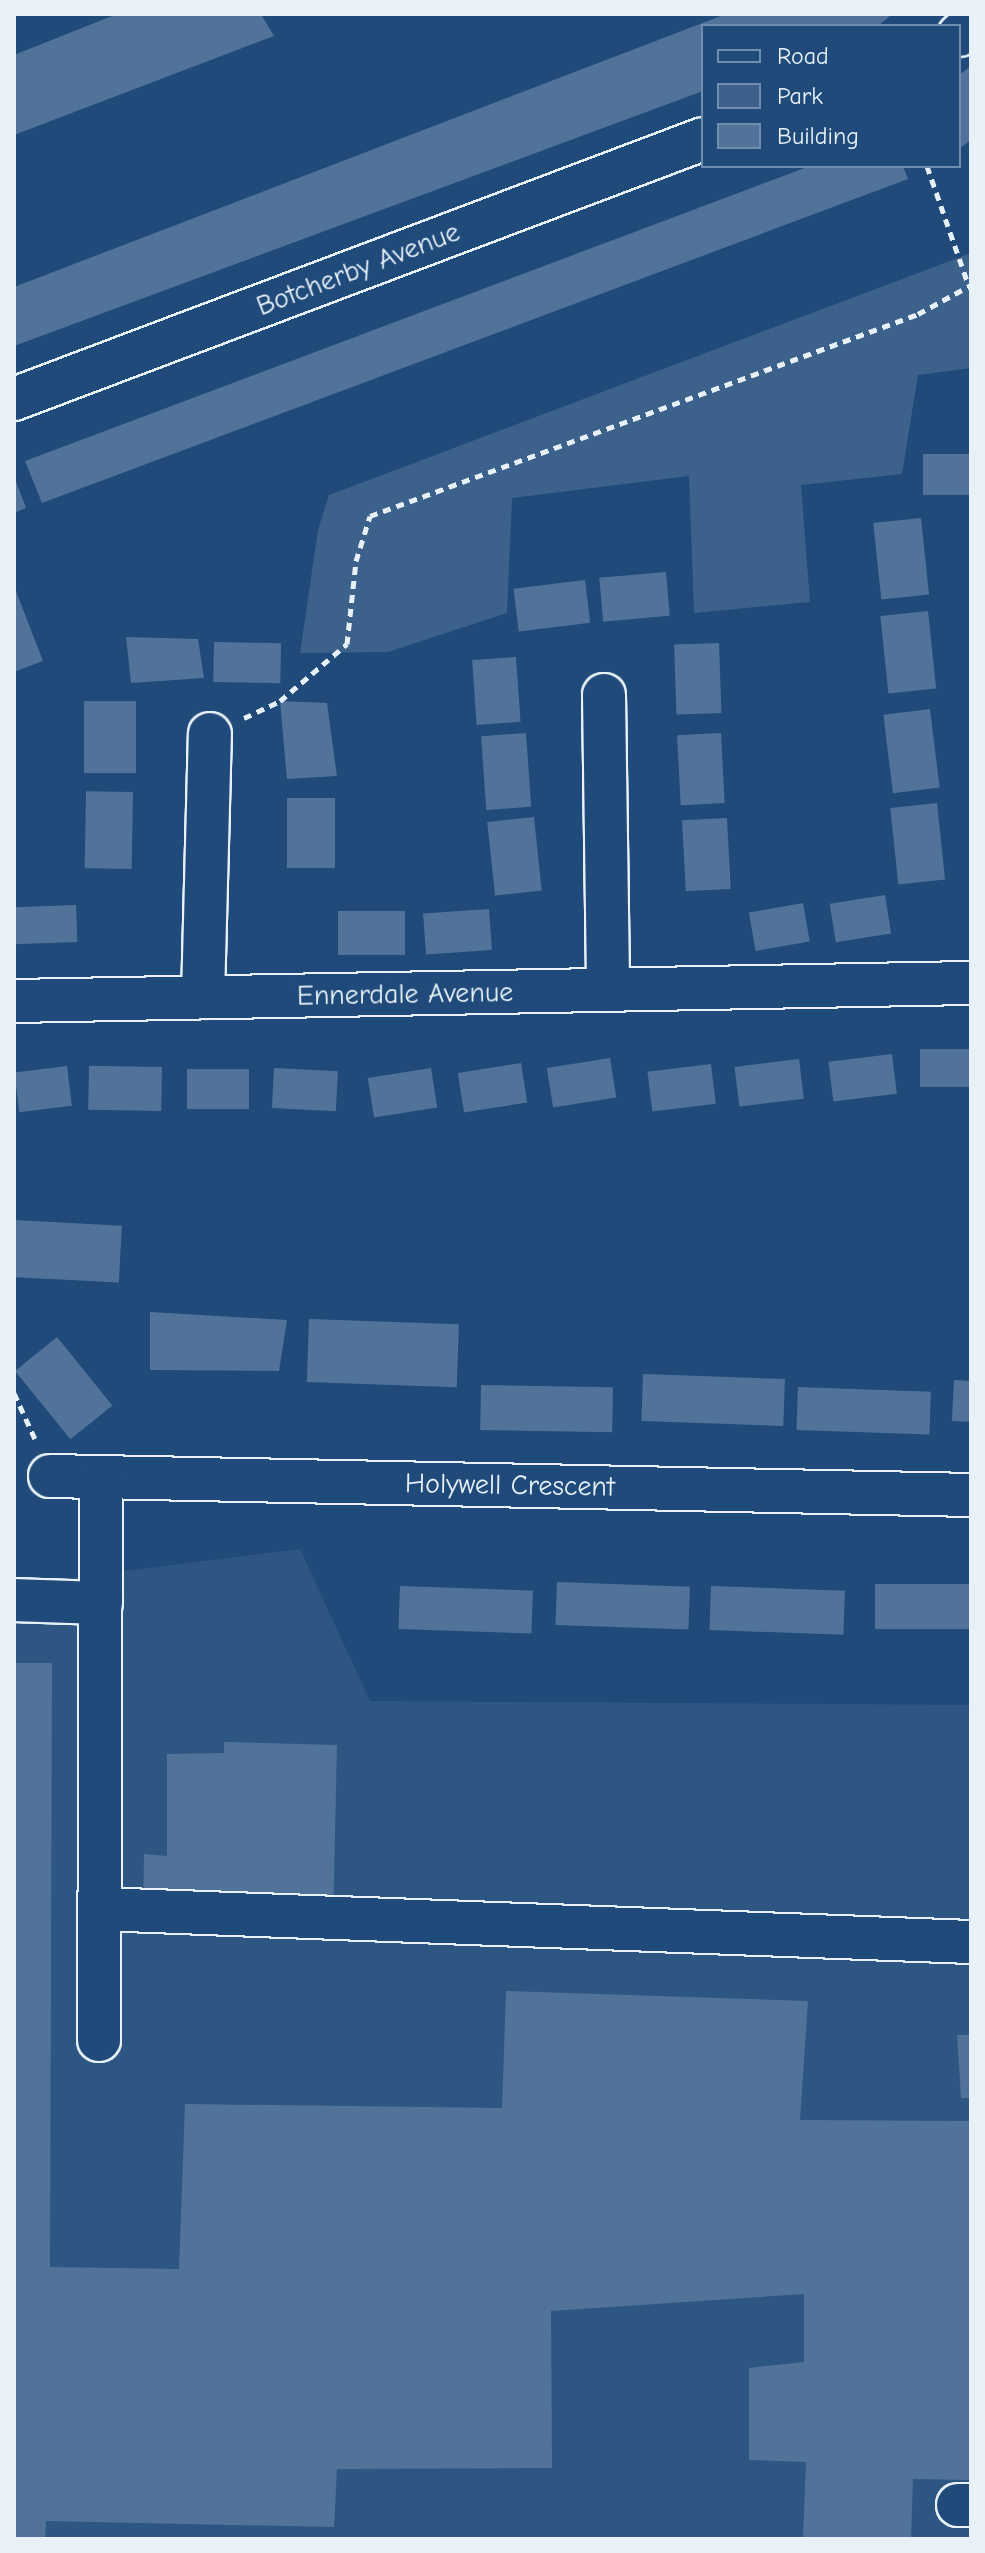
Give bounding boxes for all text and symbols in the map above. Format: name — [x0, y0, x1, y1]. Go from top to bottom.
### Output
legend — [701, 24, 961, 168]
text: Road — [777, 42, 829, 70]
text: Park — [777, 82, 823, 110]
text: Building — [777, 122, 859, 150]
street label: Botcherby Avenue — [252, 215, 464, 323]
street label: Ennerdale Avenue — [297, 975, 513, 1013]
street label: Holywell Crescent — [405, 1466, 615, 1504]

